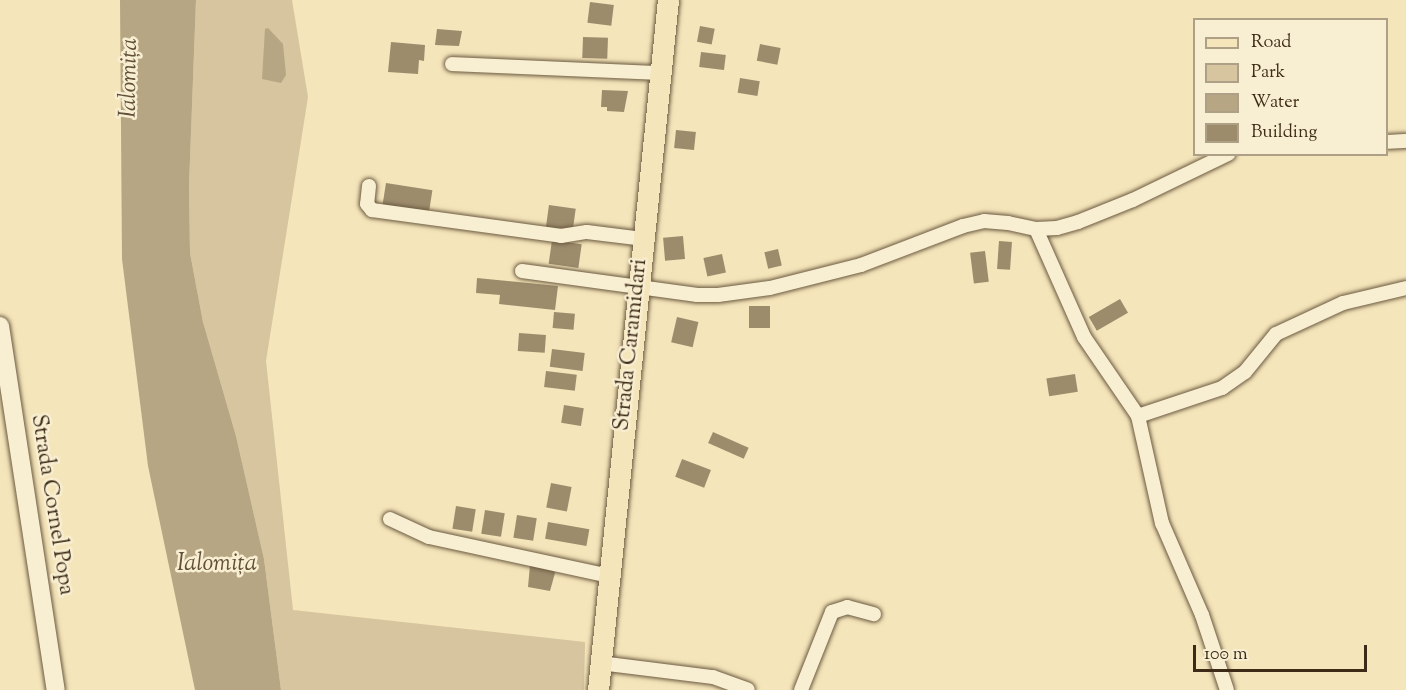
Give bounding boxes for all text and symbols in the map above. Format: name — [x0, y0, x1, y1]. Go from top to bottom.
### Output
legend — [1193, 18, 1388, 156]
text: Road — [1251, 30, 1291, 56]
water label: Ialomița — [115, 38, 145, 118]
text: Park — [1251, 60, 1285, 86]
text: Water — [1251, 90, 1299, 116]
text: Building — [1251, 120, 1317, 146]
street label: Strada Caramidari — [610, 258, 654, 432]
street label: Strada Cornel Popa — [24, 413, 78, 597]
water label: Ialomița — [177, 551, 257, 579]
scale bar — [1196, 633, 1370, 671]
text: 100 m — [1204, 642, 1248, 668]

